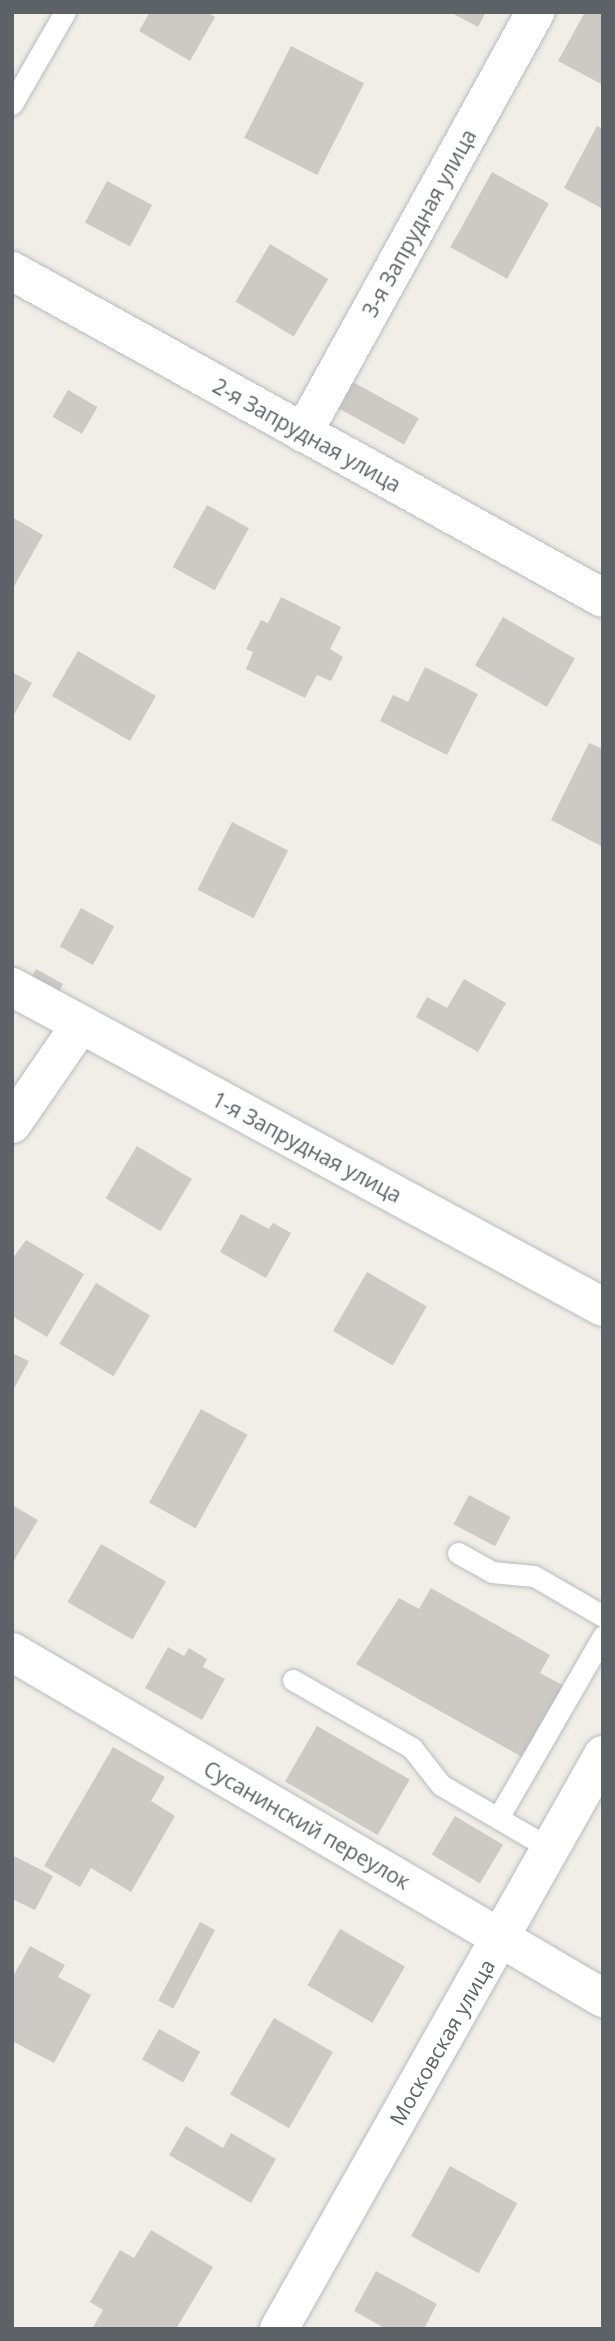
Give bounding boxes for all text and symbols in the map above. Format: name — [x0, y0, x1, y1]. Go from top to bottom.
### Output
street label: 3-я Запрудная улица — [357, 125, 481, 321]
street label: 2-я Запрудная улица — [209, 373, 405, 497]
street label: 1-я Запрудная улица — [208, 1086, 406, 1208]
street label: Сусанинский переулок — [199, 1756, 415, 1894]
street label: Московская улица — [384, 1955, 500, 2129]

